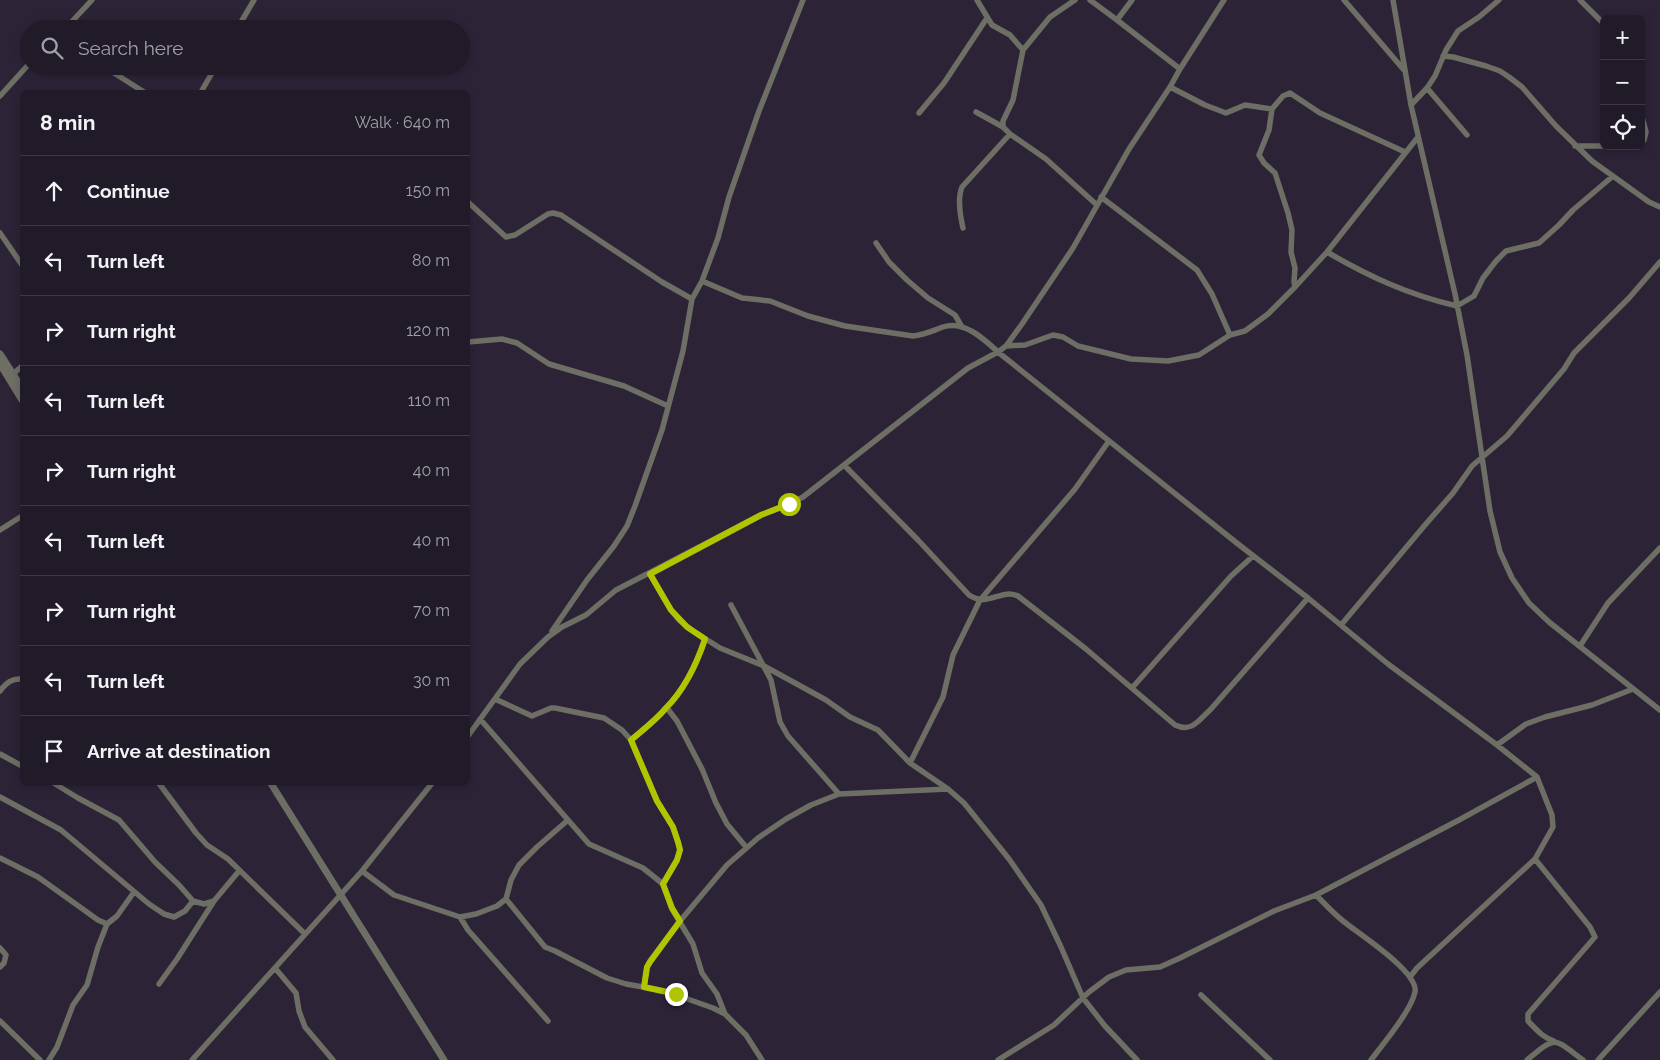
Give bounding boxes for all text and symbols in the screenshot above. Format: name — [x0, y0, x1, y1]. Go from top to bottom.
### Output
map controls — [1600, 15, 1645, 150]
button: + — [1600, 15, 1645, 60]
search box — [20, 20, 470, 75]
icon: search — [38, 34, 66, 62]
text: Search here — [78, 37, 184, 59]
button: − — [1600, 60, 1645, 105]
button: locate — [1600, 105, 1645, 150]
text: 8 min — [40, 110, 95, 135]
text: Walk · 640 m — [354, 113, 450, 132]
icon: ahead — [40, 177, 68, 205]
text: Continue — [87, 180, 170, 202]
text: 150 m — [406, 181, 450, 200]
icon: left — [40, 247, 68, 275]
text: Turn left — [87, 250, 164, 272]
text: 80 m — [412, 251, 450, 270]
icon: right — [40, 317, 68, 345]
text: Turn right — [87, 320, 176, 342]
text: 120 m — [406, 321, 450, 340]
icon: left — [40, 387, 68, 415]
text: Turn left — [87, 390, 164, 412]
text: 110 m — [408, 391, 450, 410]
icon: right — [40, 457, 68, 485]
text: Turn right — [87, 460, 176, 482]
text: 40 m — [413, 461, 450, 480]
route start — [778, 493, 801, 516]
icon: left — [40, 527, 68, 555]
text: Turn left — [87, 530, 164, 552]
text: 40 m — [413, 531, 450, 550]
icon: right — [40, 597, 68, 625]
text: Turn right — [87, 600, 176, 622]
text: 70 m — [413, 601, 450, 620]
icon: left — [40, 667, 68, 695]
text: Turn left — [87, 670, 164, 692]
text: 30 m — [413, 671, 450, 690]
icon: arrive — [40, 737, 68, 765]
text: Arrive at destination — [87, 740, 271, 762]
route end — [665, 983, 688, 1006]

